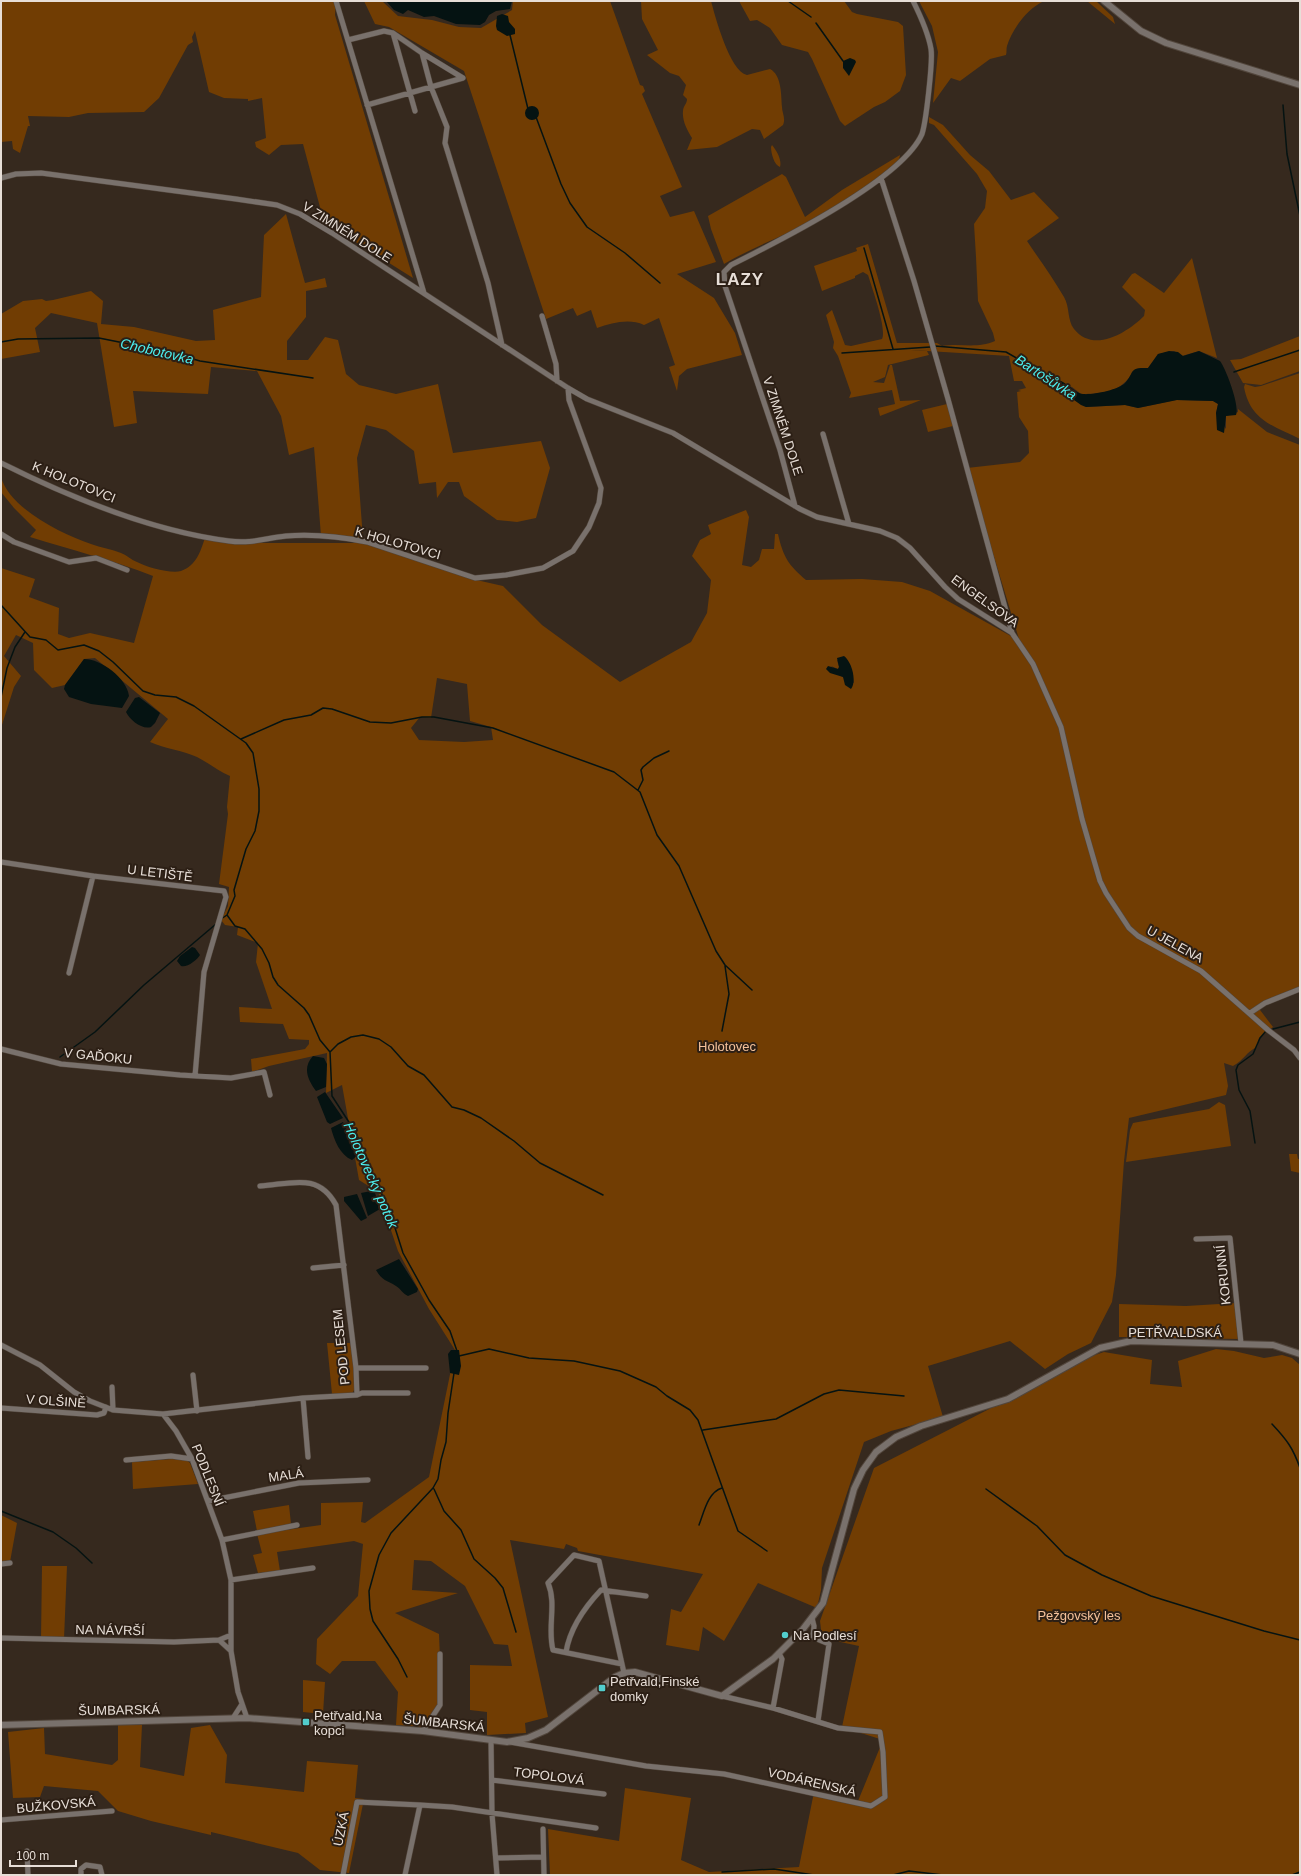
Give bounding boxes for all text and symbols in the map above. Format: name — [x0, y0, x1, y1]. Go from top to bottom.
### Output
street label: V ZIMNÉM DOLE — [300, 198, 395, 266]
district label: LAZY — [716, 270, 764, 289]
water label: Chobotovka — [119, 335, 195, 367]
water label: Bartošůvka — [1012, 351, 1080, 403]
street label: V ZIMNÉM DOLE — [760, 375, 806, 477]
street label: K HOLOTOVCI — [30, 458, 118, 506]
street label: K HOLOTOVCI — [353, 524, 443, 562]
street label: ENGELSOVA — [949, 572, 1022, 631]
street label: U LETIŠTĚ — [126, 862, 194, 884]
street label: U JELENA — [1144, 922, 1206, 966]
park label: Holotovec — [698, 1039, 756, 1054]
street label: V GAĎOKU — [63, 1045, 133, 1067]
water label: Holotovecký potok — [340, 1119, 402, 1231]
street label: KORUNNÍ — [1212, 1244, 1234, 1306]
street label: POD LESEM — [330, 1308, 352, 1386]
street label: PETŘVALDSKÁ — [1128, 1325, 1222, 1340]
street label: V OLŠINĚ — [26, 1391, 87, 1411]
street label: PODLESNÍ — [189, 1442, 227, 1509]
street label: MALÁ — [267, 1465, 305, 1485]
park label: Pežgovský les — [1037, 1608, 1121, 1623]
street label: NA NÁVRŠÍ — [75, 1622, 145, 1638]
place label: Na Podlesí — [793, 1628, 857, 1643]
marker: Na Podlesí — [780, 1630, 790, 1640]
place label: Petřvald,Finské domky — [610, 1674, 700, 1704]
marker: Petřvald,Finské domky — [597, 1683, 607, 1693]
street label: ŠUMBARSKÁ — [78, 1702, 160, 1718]
place label: Petřvald,Na kopci — [314, 1708, 383, 1738]
street label: ŠUMBARSKÁ — [403, 1711, 486, 1735]
marker: Petřvald,Na kopci — [301, 1717, 311, 1727]
street label: TOPOLOVÁ — [513, 1764, 586, 1788]
street label: VODÁRENSKÁ — [766, 1765, 858, 1800]
street label: BUŽKOVSKÁ — [16, 1794, 97, 1816]
street label: ÚZKÁ — [330, 1810, 352, 1847]
scale bar — [10, 1842, 76, 1868]
text: 100 m — [16, 1849, 49, 1863]

